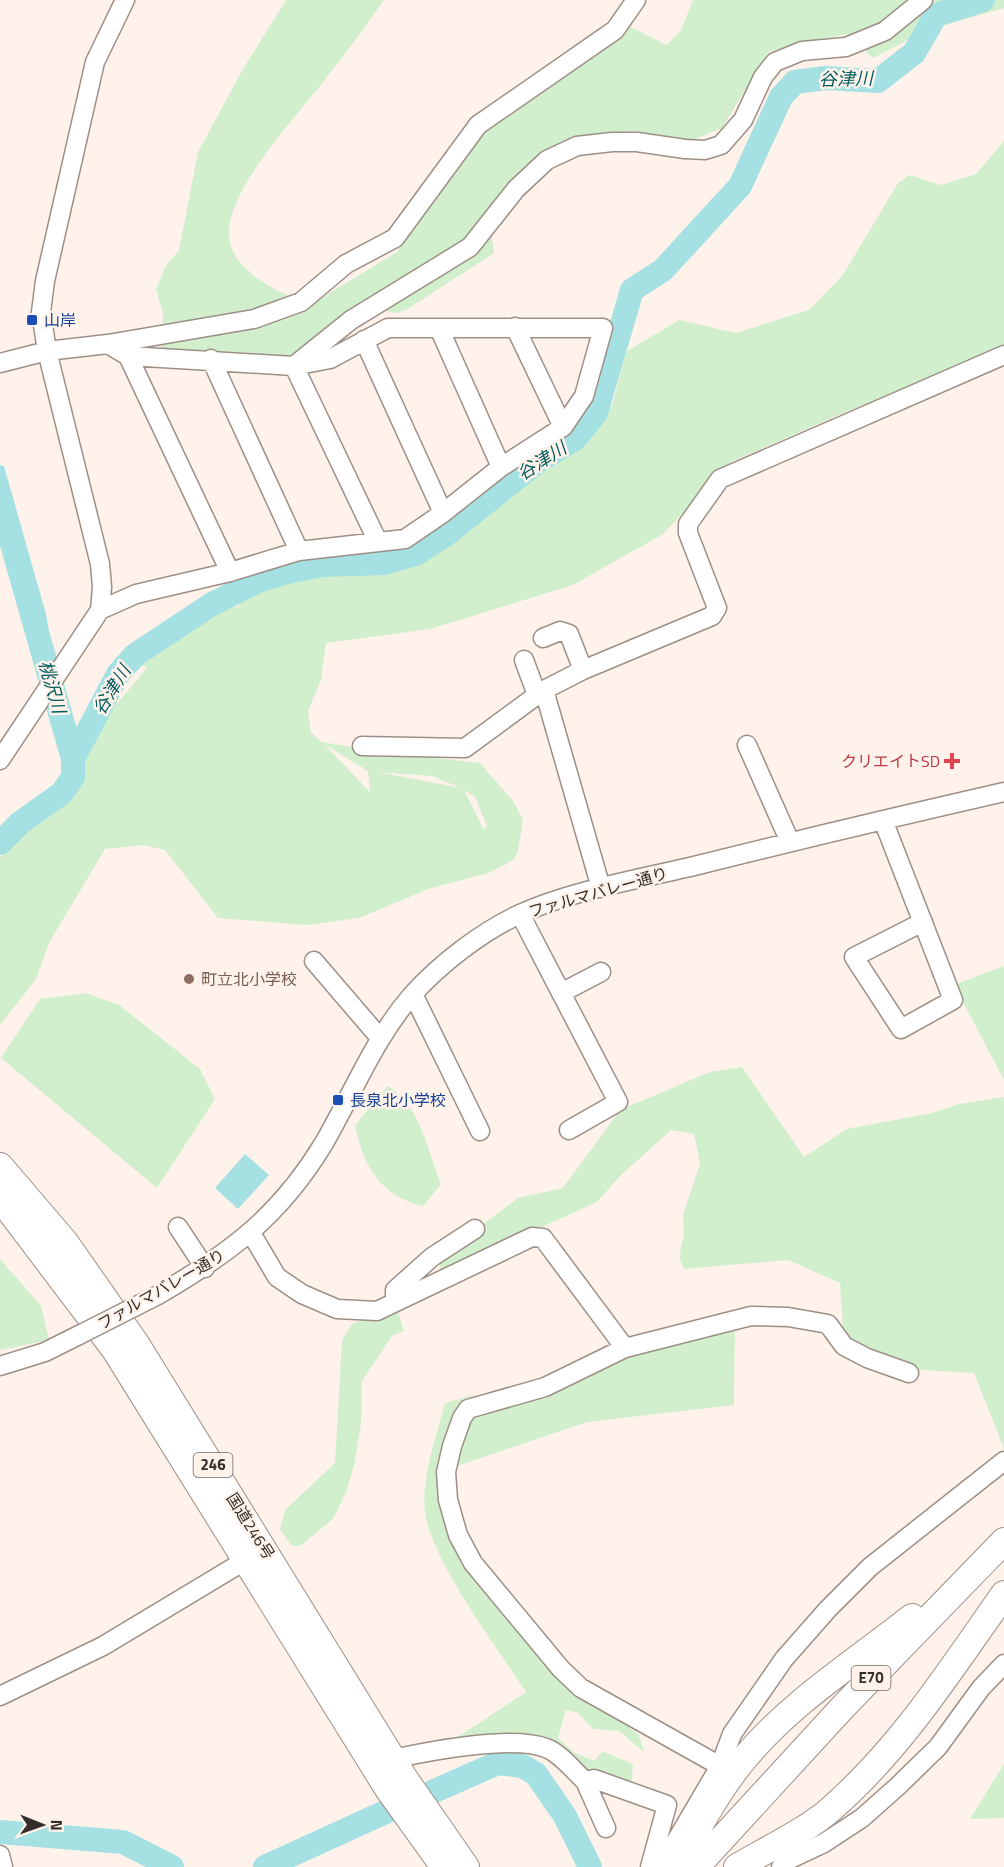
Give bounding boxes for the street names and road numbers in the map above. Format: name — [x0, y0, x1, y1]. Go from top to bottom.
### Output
street label: ファルマバレー通り — [525, 861, 671, 923]
street label: ファルマバレー通り — [93, 1243, 229, 1335]
road number: 246 — [194, 1453, 232, 1477]
street label: 国道246号 — [221, 1488, 281, 1564]
road number: E70 — [852, 1666, 890, 1690]

